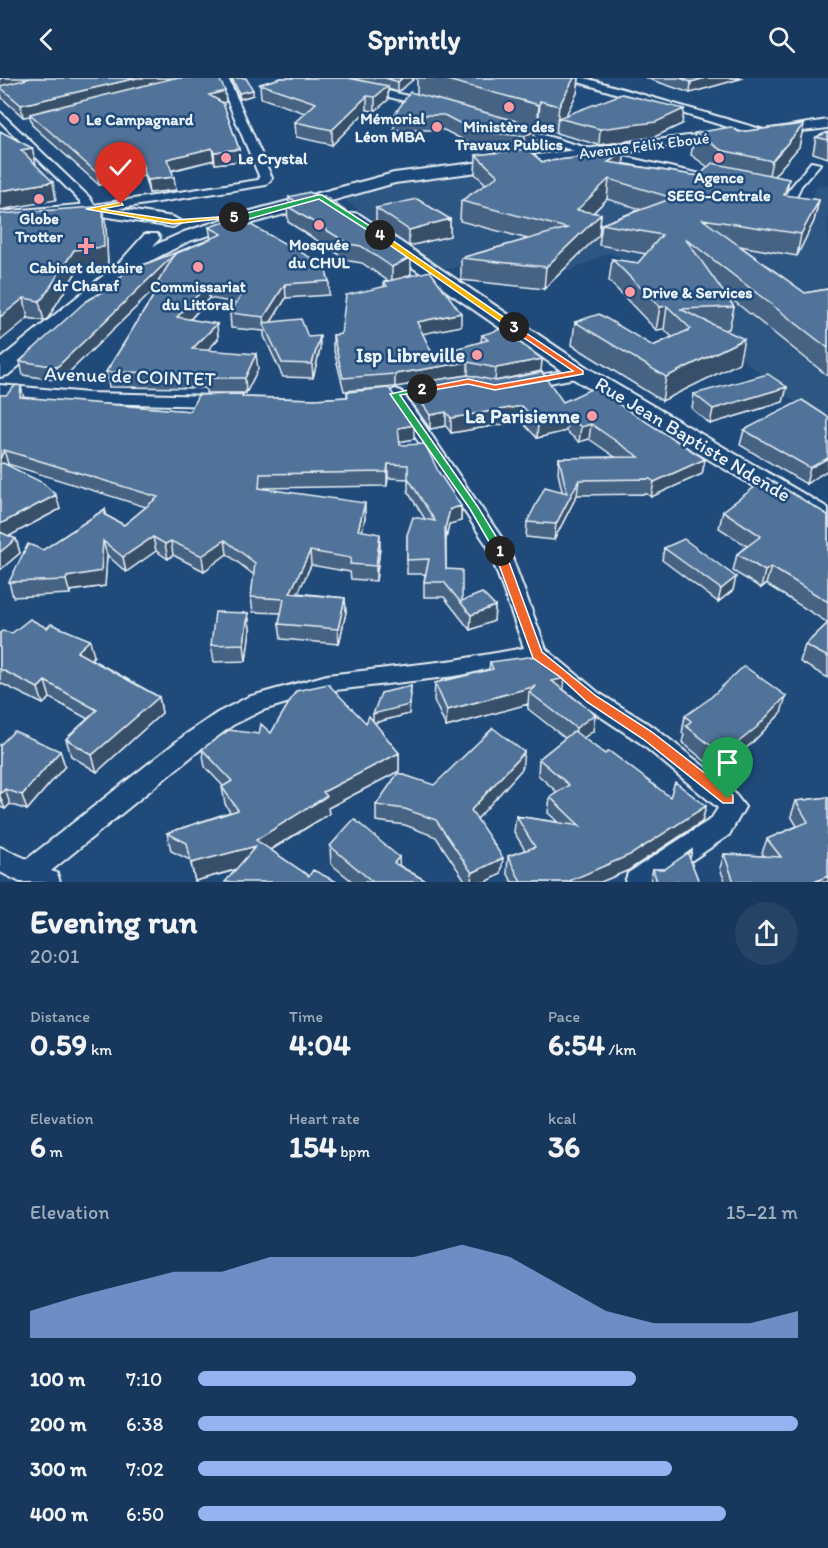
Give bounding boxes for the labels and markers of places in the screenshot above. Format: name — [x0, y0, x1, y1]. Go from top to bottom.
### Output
marker: Ministère des Travaux Publics — [502, 100, 516, 114]
place label: Mémorial Léon MBA — [355, 109, 426, 146]
place label: Le Campagnard — [86, 110, 194, 130]
marker: Le Campagnard — [67, 112, 81, 126]
place label: Ministère des Travaux Publics — [454, 117, 563, 154]
marker: Mémorial Léon MBA — [430, 120, 444, 134]
pin — [95, 142, 146, 204]
place label: Le Crystal — [238, 149, 308, 169]
marker: Le Crystal — [219, 151, 233, 165]
marker: Agence SEEG-Centrale — [712, 151, 726, 165]
place label: Agence SEEG-Centrale — [667, 168, 771, 205]
marker: Globe Trotter — [32, 192, 46, 206]
pin: 5 — [219, 202, 249, 232]
place label: Globe Trotter — [14, 209, 64, 246]
marker: Mosquée du CHUL — [312, 218, 326, 232]
pin: 4 — [365, 220, 395, 250]
place label: Mosquée du CHUL — [288, 235, 351, 272]
marker: Cabinet dentaire dr Charaf — [77, 237, 95, 255]
place label: Cabinet dentaire dr Charaf — [29, 258, 143, 295]
marker: Commissariat du Littoral — [191, 260, 205, 274]
place label: Commissariat du Littoral — [150, 277, 246, 314]
place label: Drive & Services — [642, 283, 752, 302]
marker: Drive & Services — [623, 285, 637, 299]
pin: 3 — [499, 312, 529, 342]
place label: Isp Libreville — [356, 343, 465, 368]
marker: Isp Libreville — [470, 348, 484, 362]
pin: 2 — [407, 374, 437, 404]
place label: La Parisienne — [465, 404, 580, 428]
marker: La Parisienne — [585, 409, 599, 423]
pin: 1 — [485, 536, 515, 566]
pin — [702, 737, 753, 799]

